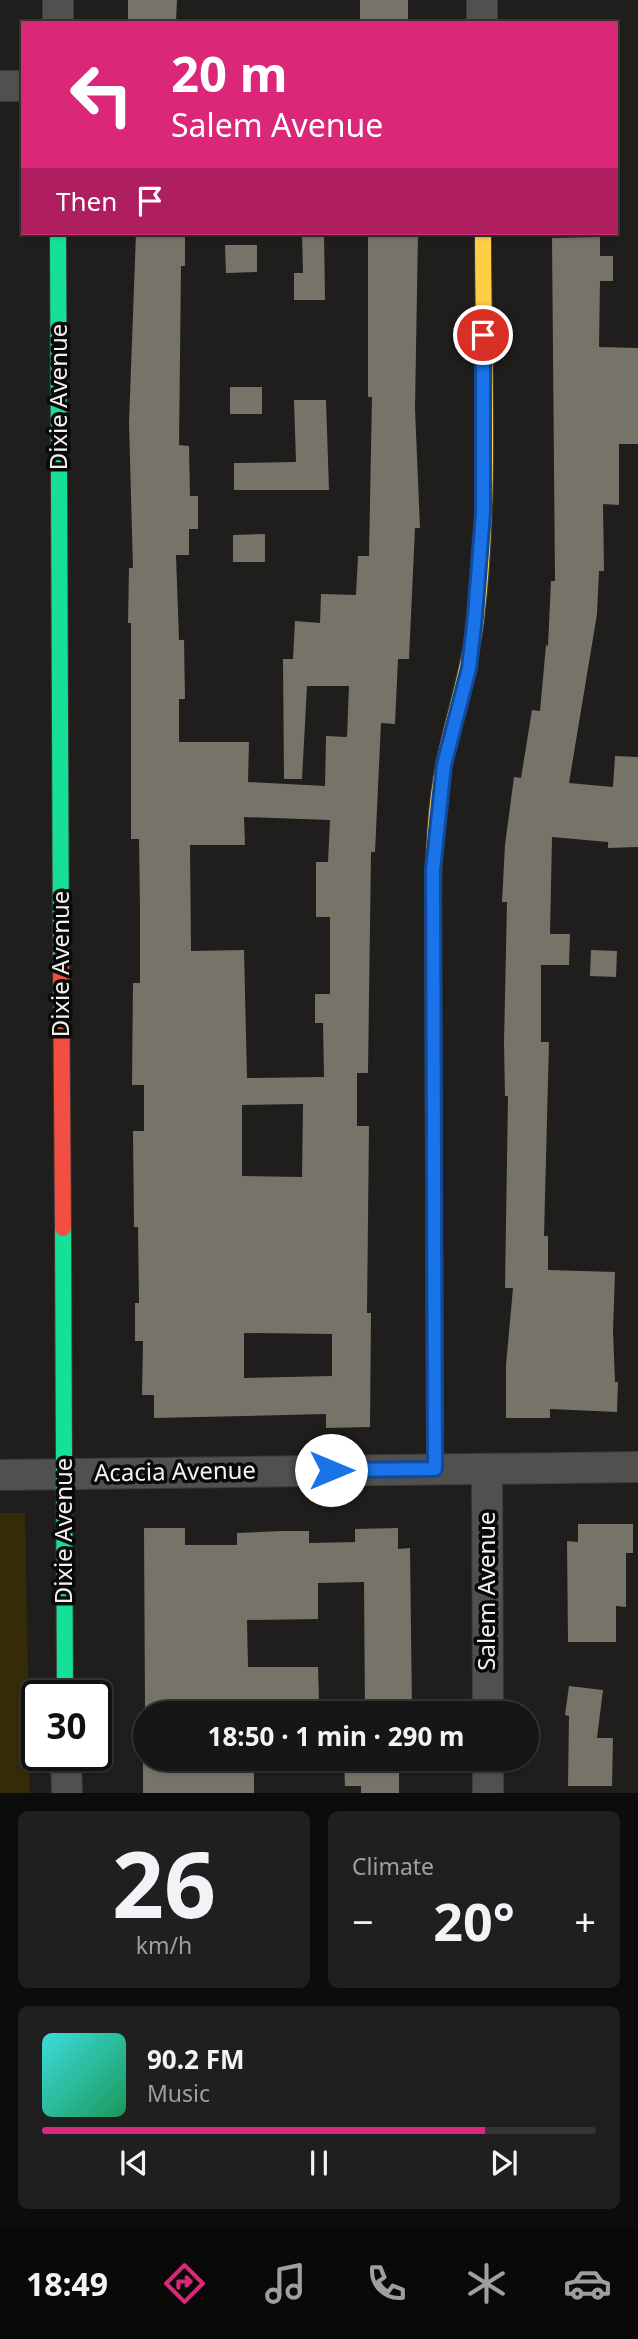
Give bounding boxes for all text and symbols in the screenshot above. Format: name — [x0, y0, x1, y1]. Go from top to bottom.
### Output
text: 20 m — [171, 40, 288, 106]
icon: left — [56, 49, 147, 140]
text: Salem Avenue — [171, 103, 383, 146]
icon: arrive — [131, 182, 169, 220]
text: Then — [56, 183, 117, 219]
pin — [453, 305, 513, 365]
icon: arrive — [464, 316, 502, 354]
street label: Dixie Avenue — [41, 324, 74, 470]
street label: Dixie Avenue — [43, 891, 76, 1037]
position arrow — [294, 1433, 368, 1507]
street label: Acacia Avenue — [94, 1453, 256, 1488]
street label: Dixie Avenue — [46, 1458, 79, 1604]
street label: Salem Avenue — [469, 1511, 502, 1671]
speed limit sign: 30 — [21, 1680, 112, 1771]
text: 18:50 · 1 min · 290 m — [208, 1718, 464, 1754]
text: 26 — [112, 1821, 216, 1945]
text: Climate — [352, 1850, 434, 1882]
text: 20° — [433, 1885, 515, 1956]
text: − — [352, 1895, 374, 1947]
text: + — [574, 1895, 596, 1947]
text: km/h — [136, 1929, 192, 1961]
text: 90.2 FM — [147, 2041, 244, 2077]
text: Music — [147, 2077, 210, 2109]
icon: previous — [115, 2144, 153, 2182]
icon: pause — [300, 2144, 338, 2182]
icon: next — [485, 2144, 523, 2182]
icon: directions — [160, 2259, 209, 2308]
icon: music — [261, 2259, 310, 2308]
icon: phone — [362, 2259, 411, 2308]
icon: climate — [462, 2259, 511, 2308]
icon: car — [563, 2259, 612, 2308]
text: 18:49 — [26, 2262, 108, 2305]

